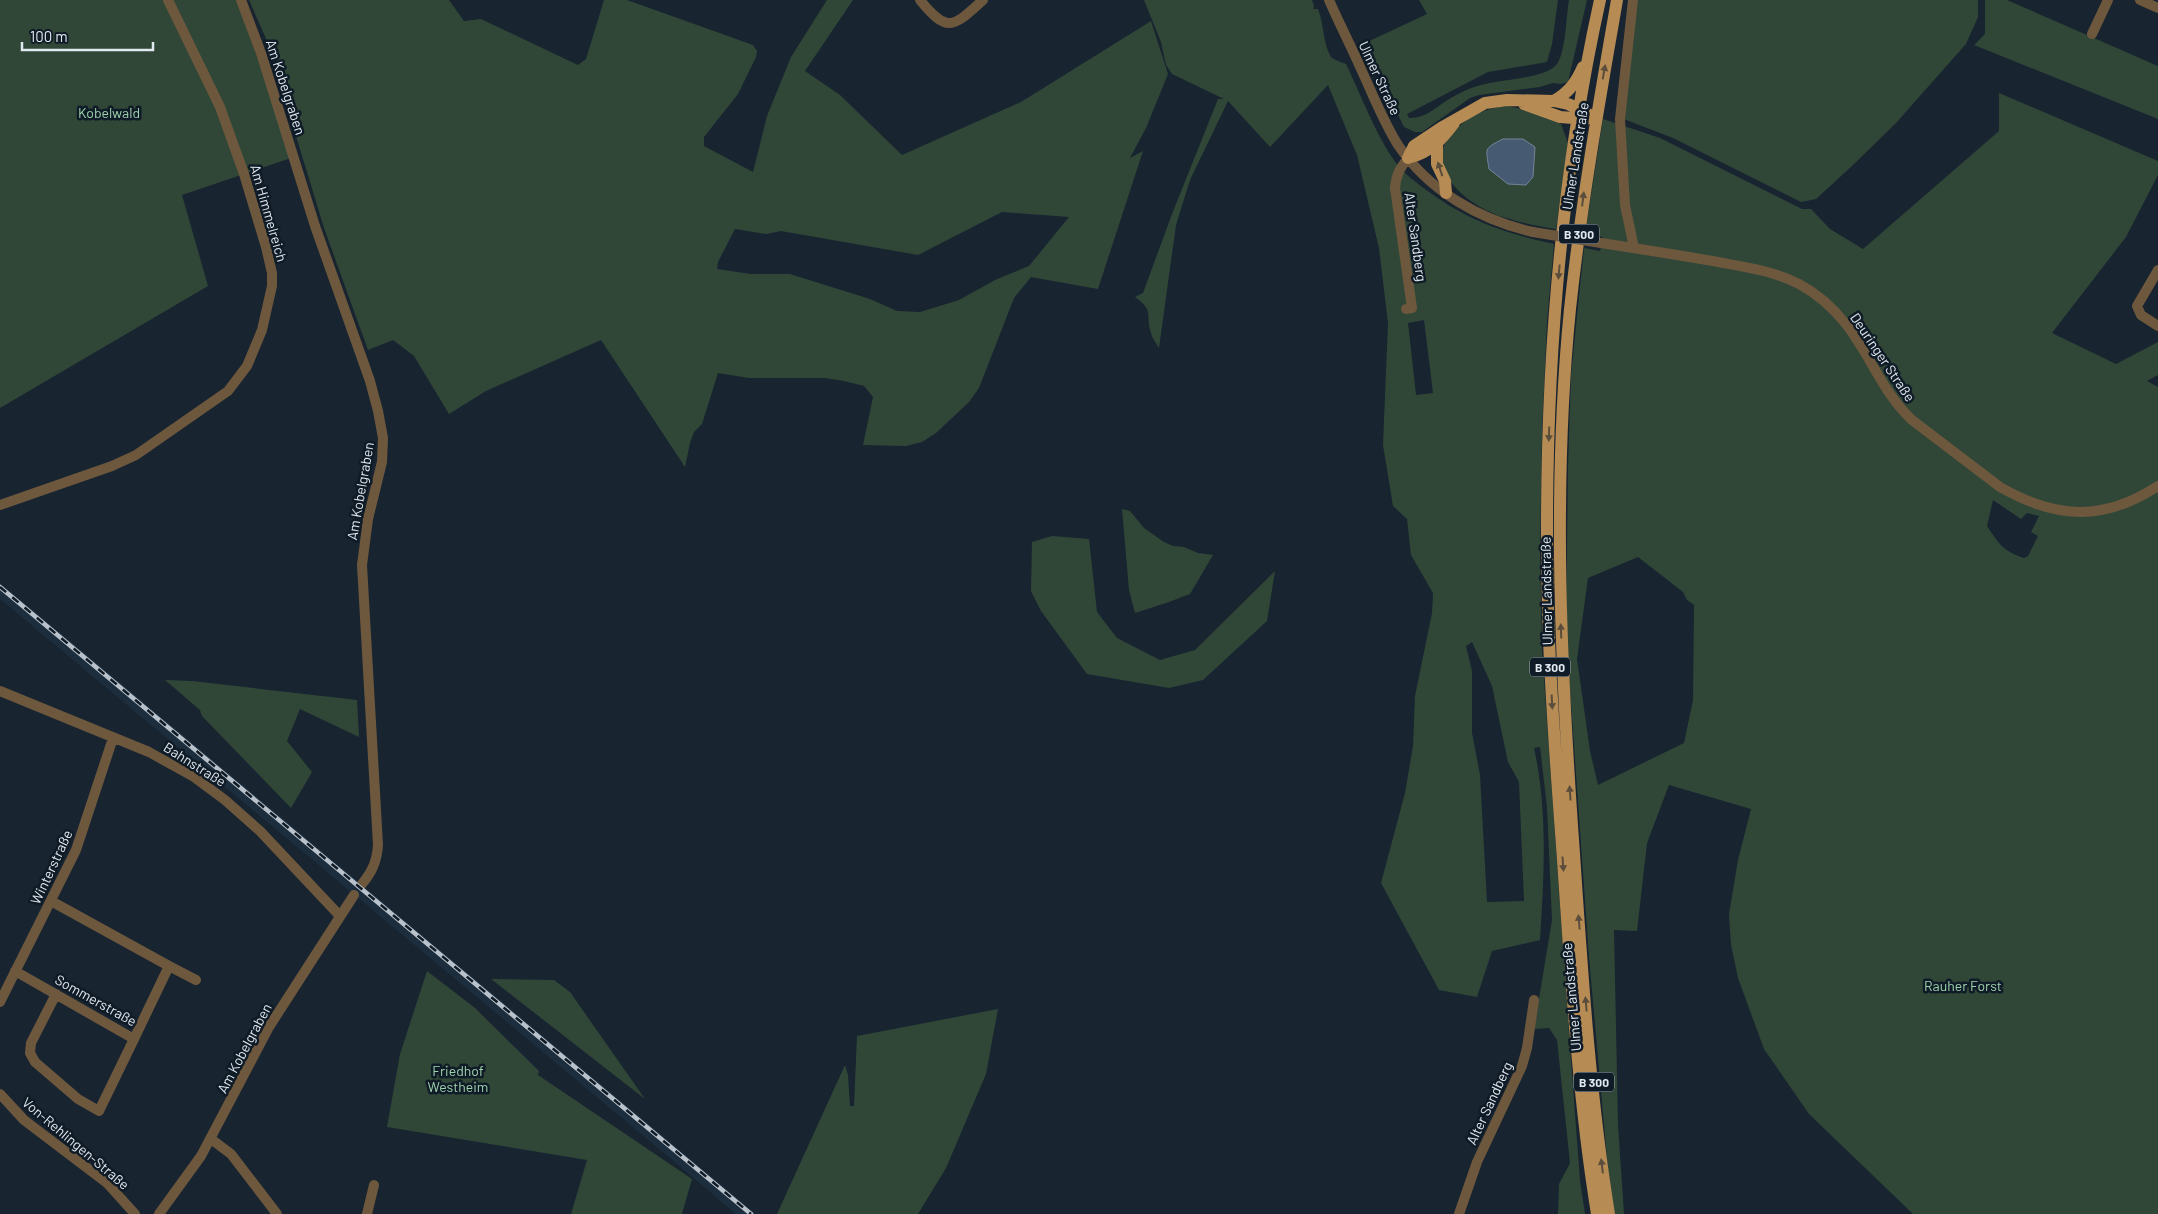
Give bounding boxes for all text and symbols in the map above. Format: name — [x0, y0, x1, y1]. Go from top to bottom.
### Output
scale bar — [22, 20, 154, 52]
text: 100 m — [30, 27, 68, 45]
street label: Am Kobelgraben — [263, 37, 309, 137]
street label: Ulmer Straße — [1355, 38, 1405, 118]
one-way arrow — [1601, 64, 1609, 80]
street label: Ulmer Landstraße — [1558, 101, 1592, 211]
park label: Kobelwald — [78, 104, 140, 121]
one-way arrow — [1435, 161, 1443, 176]
street label: Am Himmelreich — [247, 162, 291, 264]
one-way arrow — [1579, 190, 1587, 206]
street label: Alter Sandberg — [1401, 191, 1431, 283]
road number: B 300 — [1559, 224, 1599, 243]
one-way arrow — [1555, 264, 1563, 280]
street label: Deuringer Straße — [1847, 309, 1919, 405]
one-way arrow — [1545, 426, 1553, 442]
street label: Am Kobelgraben — [343, 441, 377, 541]
street label: Ulmer Landstraße — [1537, 537, 1555, 645]
one-way arrow — [1557, 623, 1565, 639]
road number: B 300 — [1530, 658, 1570, 676]
one-way arrow — [1548, 694, 1556, 710]
street label: Bahnstraße — [161, 738, 229, 790]
one-way arrow — [1565, 785, 1573, 801]
street label: Winterstraße — [26, 827, 76, 907]
one-way arrow — [1559, 856, 1567, 872]
one-way arrow — [1575, 914, 1583, 930]
street label: Ulmer Landstraße — [1558, 942, 1584, 1052]
street label: Sommerstraße — [52, 971, 140, 1029]
park label: Rauher Forst — [1924, 977, 2002, 994]
one-way arrow — [1582, 996, 1590, 1012]
street label: Am Kobelgraben — [213, 1000, 275, 1096]
street label: Alter Sandberg — [1462, 1059, 1516, 1147]
park label: Friedhof Westheim — [428, 1062, 488, 1095]
road number: B 300 — [1574, 1072, 1614, 1092]
street label: Von-Rehlingen-Straße — [19, 1093, 133, 1193]
one-way arrow — [1598, 1157, 1606, 1173]

